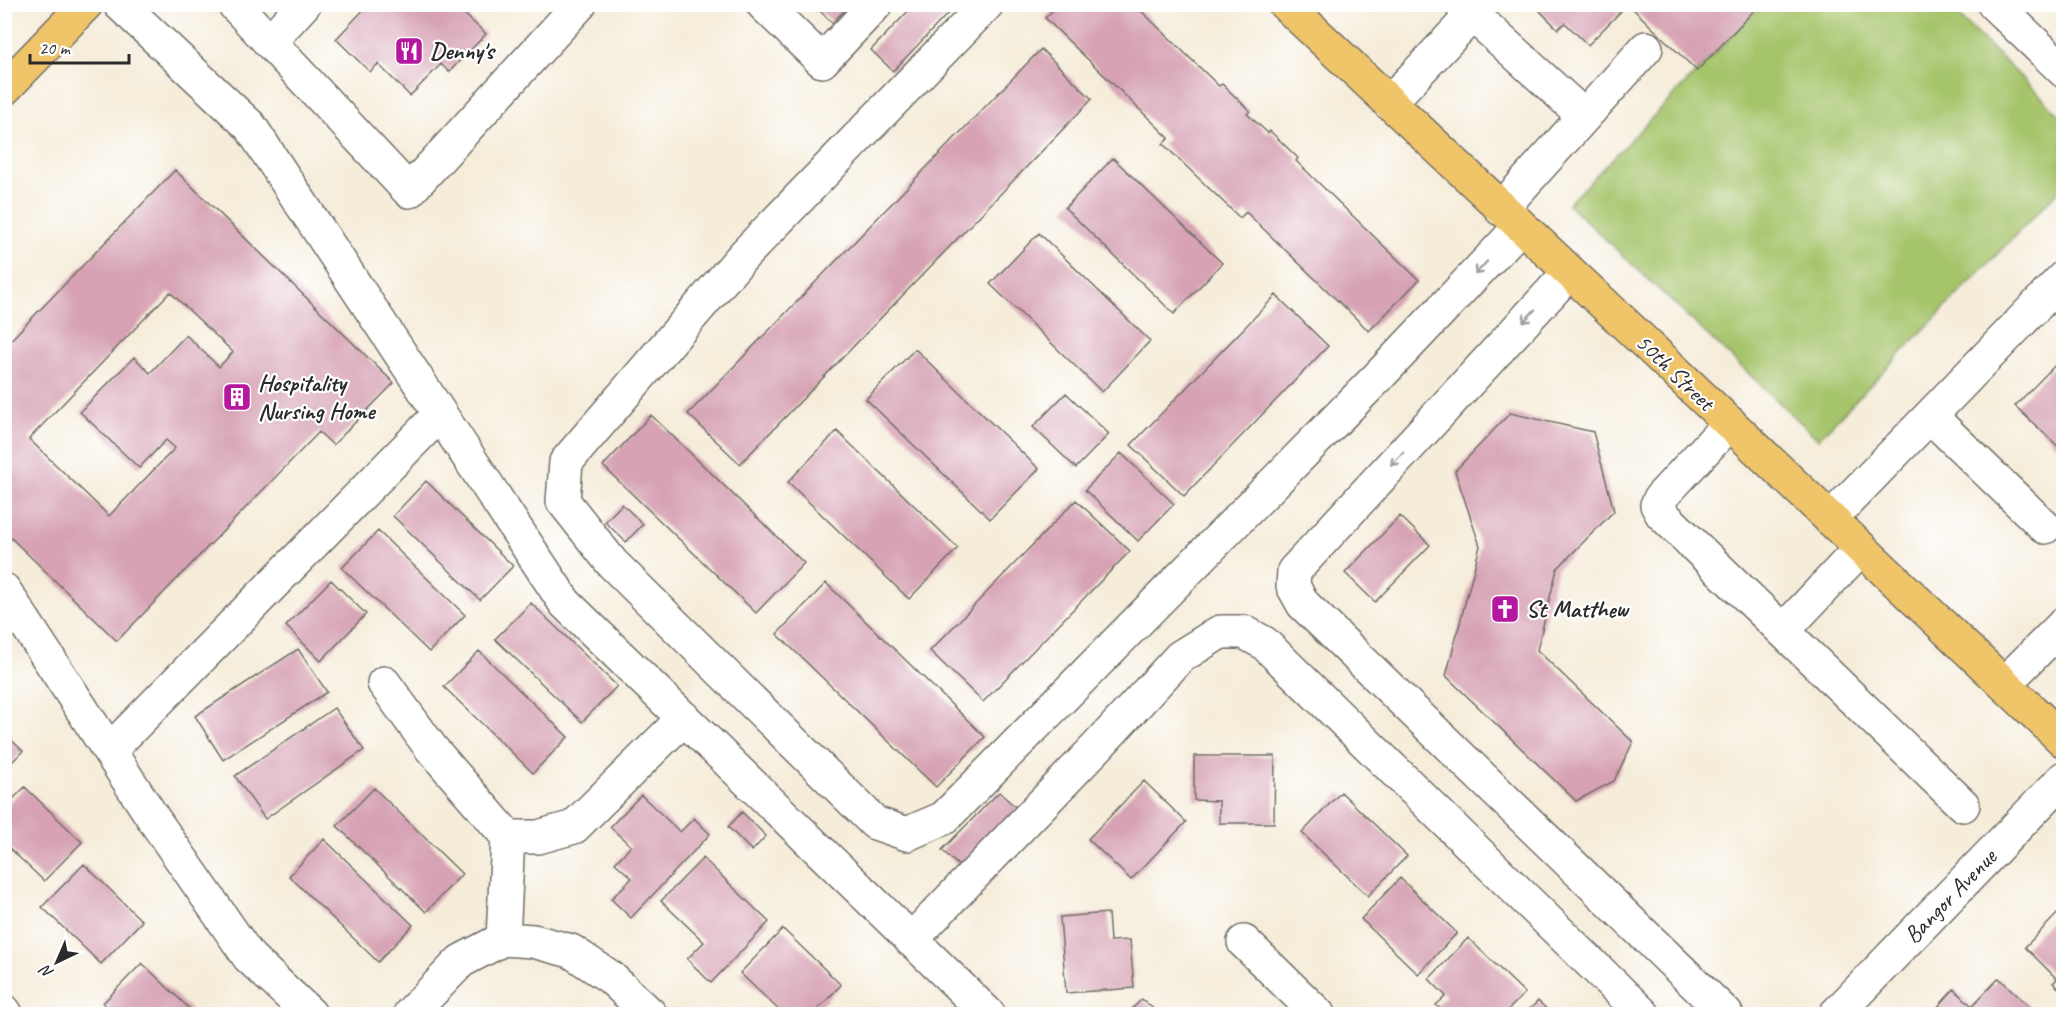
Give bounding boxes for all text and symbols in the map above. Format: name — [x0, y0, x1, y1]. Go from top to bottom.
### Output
scale bar — [30, 27, 129, 65]
restaurant icon: Denny's — [393, 35, 425, 67]
place label: Denny's — [430, 36, 496, 66]
text: 20 m — [39, 37, 72, 59]
one-way arrow — [1475, 260, 1489, 275]
one-way arrow — [1522, 308, 1536, 323]
street label: 50th Street — [1629, 327, 1722, 418]
place label: Hospitality Nursing Home — [258, 368, 376, 426]
building icon: Hospitality Nursing Home — [221, 381, 253, 413]
one-way arrow — [1390, 451, 1404, 466]
church icon: St Matthew — [1489, 593, 1521, 625]
place label: St Matthew — [1526, 594, 1631, 624]
street label: Bangor Avenue — [1897, 841, 2004, 950]
north arrow — [27, 932, 87, 992]
text: N — [35, 959, 58, 983]

